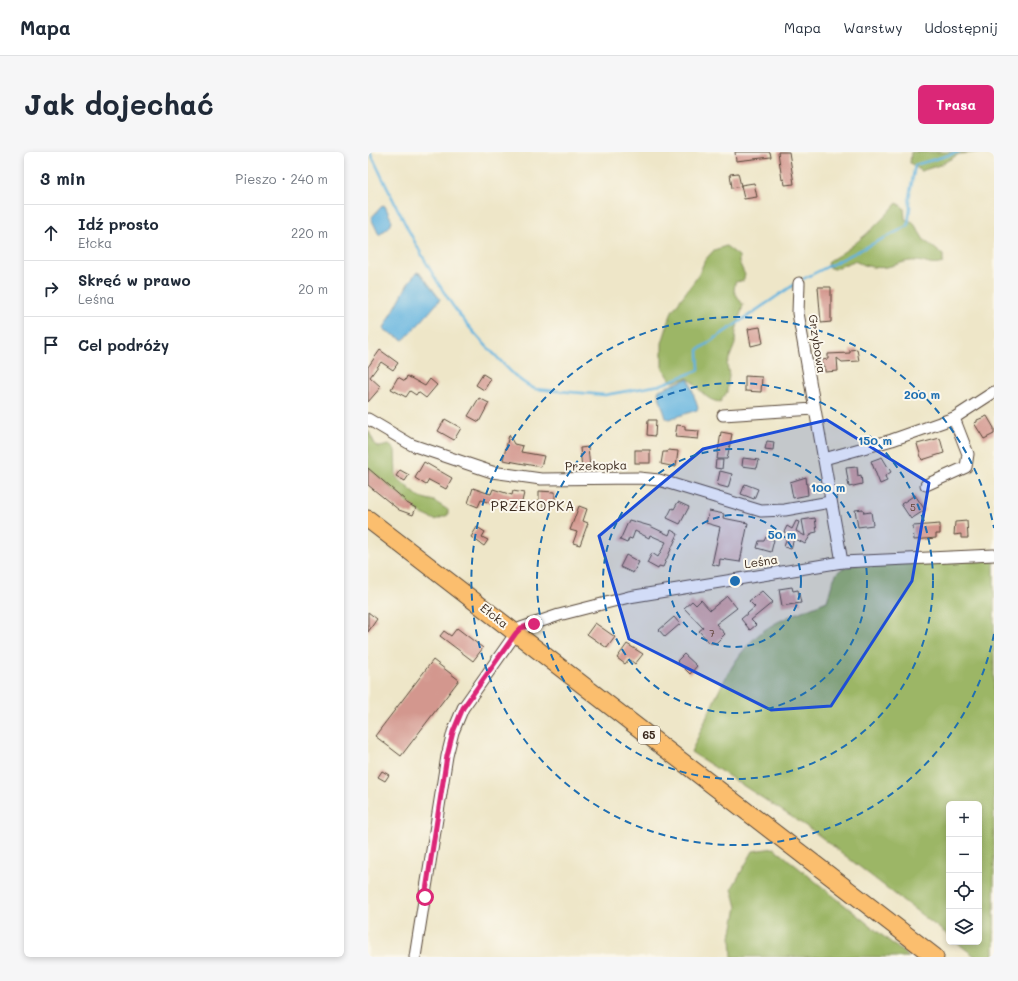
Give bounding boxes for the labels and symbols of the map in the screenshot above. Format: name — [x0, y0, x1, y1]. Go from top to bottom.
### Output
street label: Grzybowa — [805, 313, 831, 374]
text: 200 m — [904, 386, 940, 402]
text: 150 m — [858, 432, 892, 448]
street label: Przekopka — [565, 456, 627, 474]
text: 100 m — [811, 479, 845, 495]
district label: PRZEKOPKA — [491, 497, 575, 514]
house number: 5 — [910, 500, 916, 514]
text: 50 m — [768, 526, 796, 542]
street label: Leśna — [743, 550, 779, 572]
centre of rings — [728, 574, 742, 588]
street label: Ełcka — [477, 599, 512, 631]
route end — [525, 615, 543, 633]
house number: 7 — [709, 626, 715, 640]
road number: 65 — [638, 726, 660, 744]
route start — [416, 888, 434, 906]

